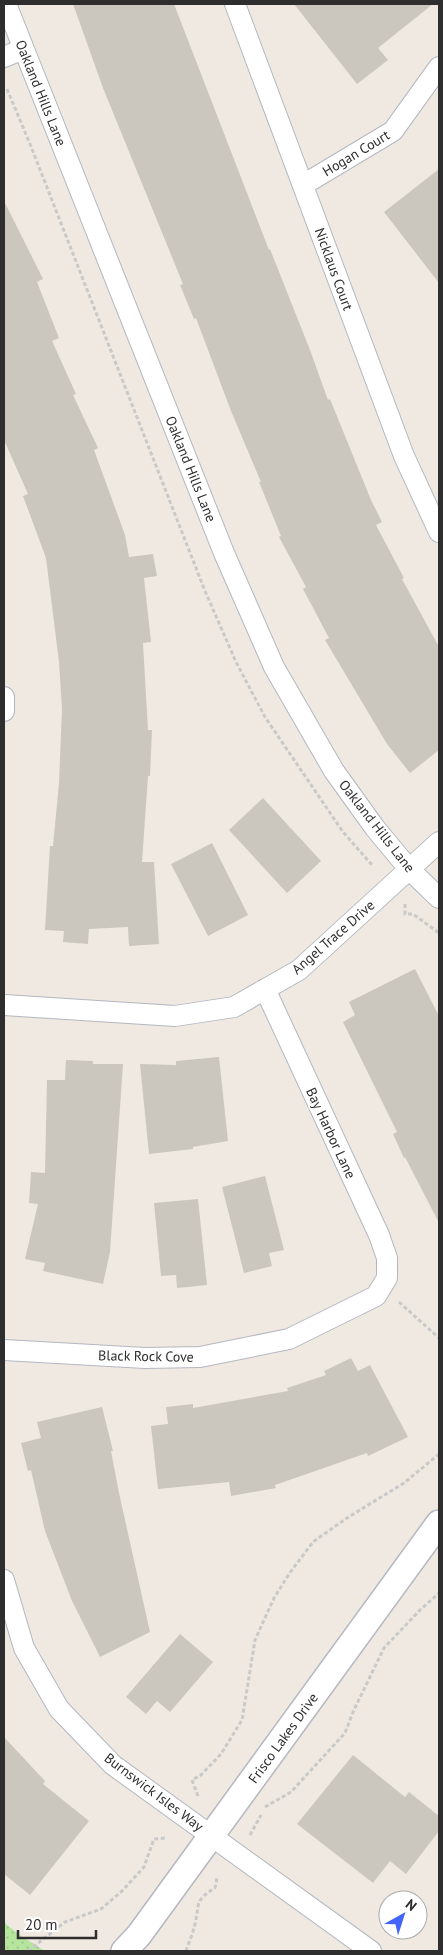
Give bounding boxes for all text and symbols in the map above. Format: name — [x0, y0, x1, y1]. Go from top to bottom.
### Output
street label: Oakland Hills Lane — [12, 37, 70, 149]
street label: Hogan Court — [319, 126, 393, 180]
street label: Nicklaus Court — [311, 225, 357, 313]
street label: Oakland Hills Lane — [162, 413, 220, 525]
street label: Oakland Hills Lane — [335, 776, 419, 876]
street label: Angel Trace Drive — [288, 896, 378, 978]
street label: Bay Harbor Lane — [302, 1085, 360, 1181]
street label: Black Rock Cove — [98, 1346, 194, 1366]
street label: Frisco Lakes Drive — [244, 1689, 322, 1787]
street label: Burnswick Isles Way — [101, 1749, 207, 1835]
north arrow — [378, 1890, 428, 1940]
text: N — [402, 1895, 420, 1915]
scale bar — [18, 1908, 95, 1940]
text: 20 m — [25, 1915, 58, 1934]

